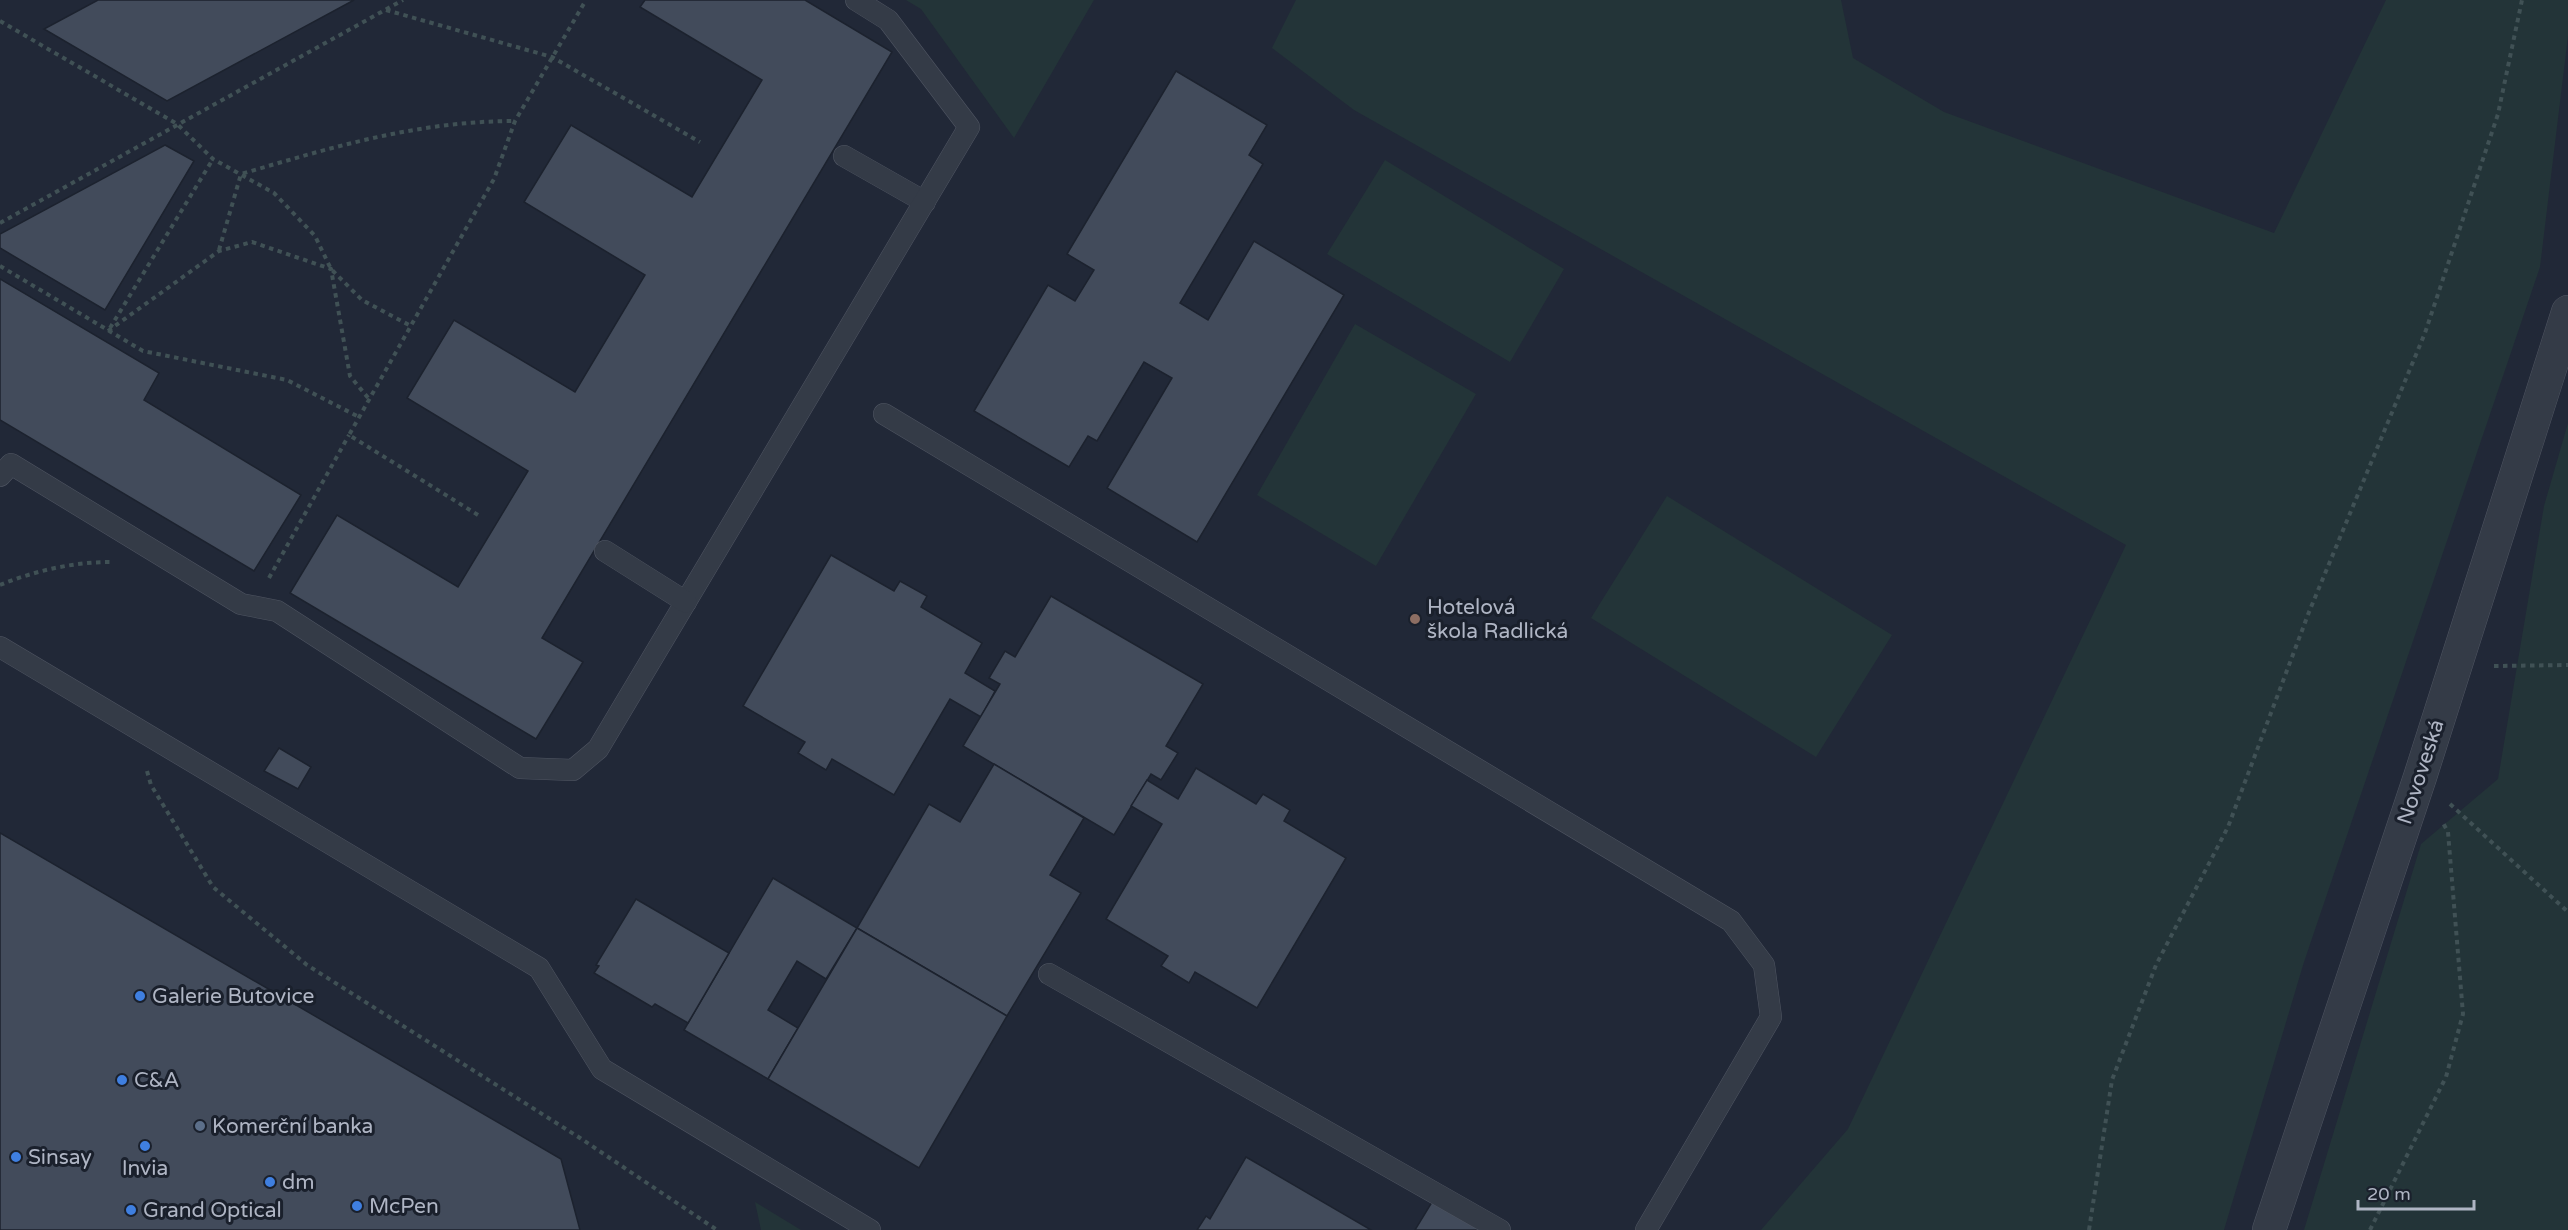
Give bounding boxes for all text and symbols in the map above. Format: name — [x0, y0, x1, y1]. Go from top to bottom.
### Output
place label: Hotelová škola Radlická — [1427, 595, 1568, 644]
marker: Hotelová škola Radlická — [1408, 612, 1422, 626]
street label: Novoveská — [2392, 716, 2450, 828]
place label: Galerie Butovice — [152, 984, 315, 1009]
marker: Galerie Butovice — [133, 989, 147, 1003]
place label: C&A — [134, 1068, 180, 1093]
marker: C&A — [115, 1073, 129, 1087]
place label: Komerční banka — [212, 1114, 373, 1139]
marker: Komerční banka — [193, 1119, 207, 1133]
marker: Invia — [138, 1139, 152, 1153]
place label: Sinsay — [28, 1145, 92, 1170]
marker: Sinsay — [9, 1150, 23, 1164]
place label: Invia — [122, 1156, 168, 1181]
place label: dm — [282, 1170, 315, 1195]
scale bar — [2358, 1173, 2474, 1211]
marker: dm — [263, 1175, 277, 1189]
text: 20 m — [2367, 1183, 2411, 1205]
place label: McPen — [369, 1194, 439, 1219]
place label: Grand Optical — [143, 1198, 282, 1223]
marker: McPen — [350, 1199, 364, 1213]
marker: Grand Optical — [124, 1203, 138, 1217]

